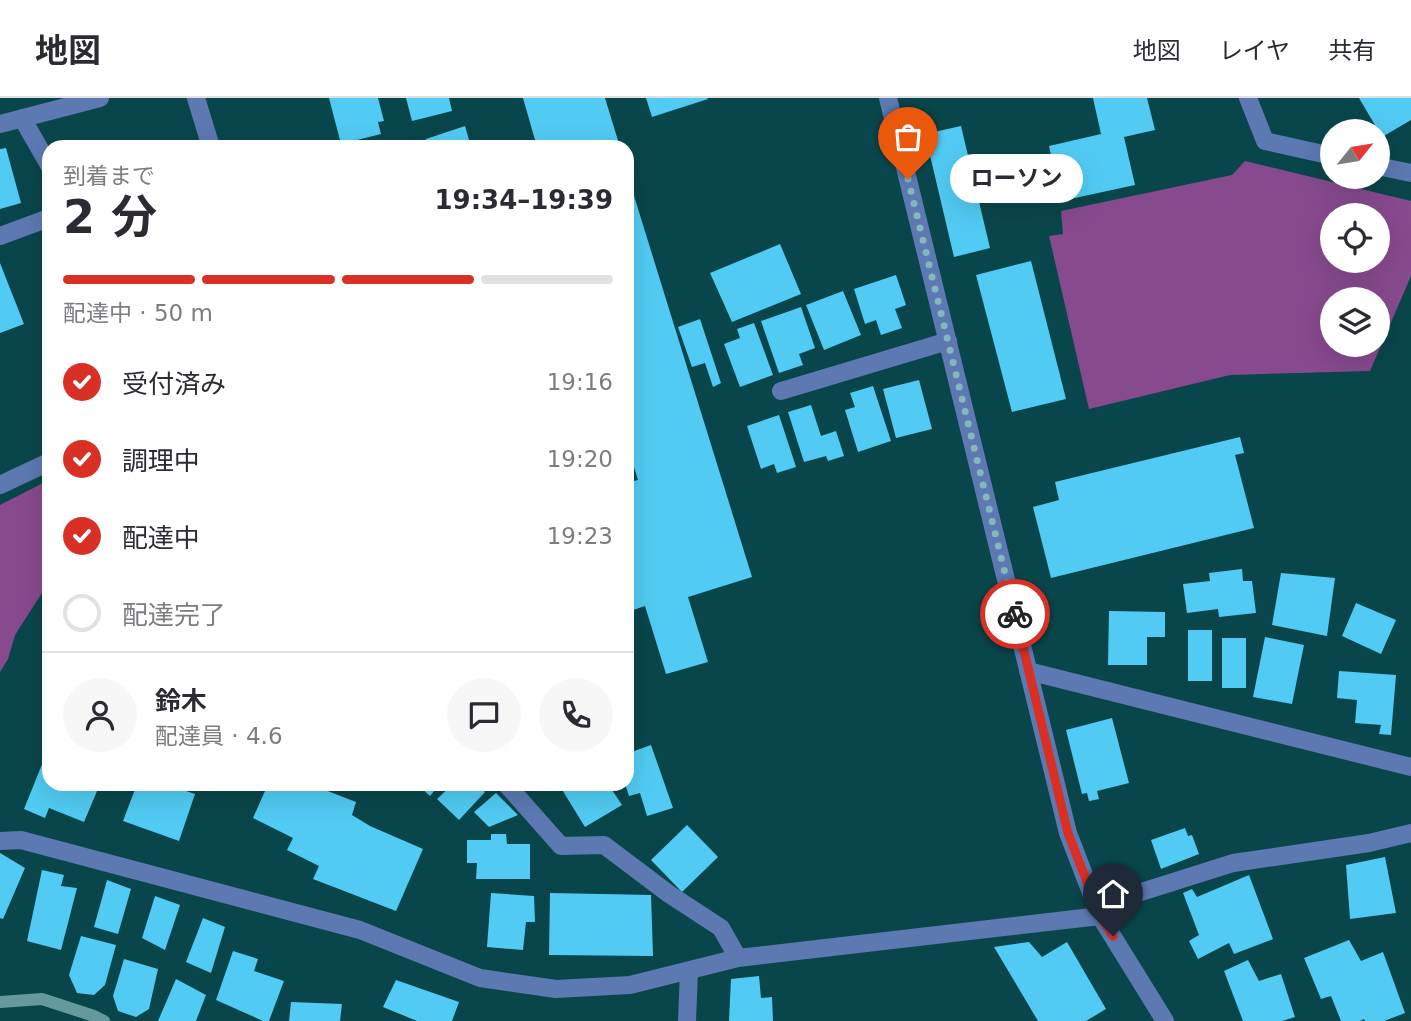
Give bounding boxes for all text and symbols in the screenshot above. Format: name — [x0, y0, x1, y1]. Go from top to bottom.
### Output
text: 地図 — [35, 31, 101, 70]
text: 地図 — [1133, 37, 1181, 65]
text: レイヤ — [1219, 37, 1290, 65]
text: 共有 — [1328, 37, 1376, 65]
pin — [878, 107, 938, 179]
icon: bag — [889, 118, 927, 156]
north arrow — [1320, 119, 1390, 189]
map controls — [1320, 119, 1390, 357]
callout: ローソン — [950, 154, 1083, 204]
text: 到着まで — [63, 163, 155, 189]
text: ローソン — [971, 165, 1063, 191]
text: 19:34–19:39 — [434, 185, 613, 215]
text: 2 分 — [63, 190, 157, 244]
button: locate — [1320, 203, 1390, 273]
button: layers — [1320, 287, 1390, 357]
text: 配達中 · 50 m — [63, 300, 213, 326]
icon: check — [63, 363, 101, 401]
text: 受付済み — [122, 369, 226, 399]
text: 19:16 — [547, 369, 613, 395]
icon: check — [63, 440, 101, 478]
text: 調理中 — [122, 446, 200, 476]
text: 19:20 — [547, 446, 613, 472]
icon: check — [63, 517, 101, 555]
text: 配達中 — [122, 523, 200, 553]
text: 19:23 — [547, 523, 613, 549]
courier — [980, 579, 1050, 649]
icon: bike — [996, 595, 1034, 633]
text: 配達完了 — [122, 600, 226, 630]
button: person — [63, 678, 137, 752]
button: chat — [447, 678, 521, 752]
button: phone — [539, 678, 613, 752]
text: 鈴木 — [155, 686, 207, 716]
text: 配達員 · 4.6 — [155, 723, 283, 749]
pin — [1083, 864, 1143, 936]
icon: home — [1094, 875, 1132, 913]

